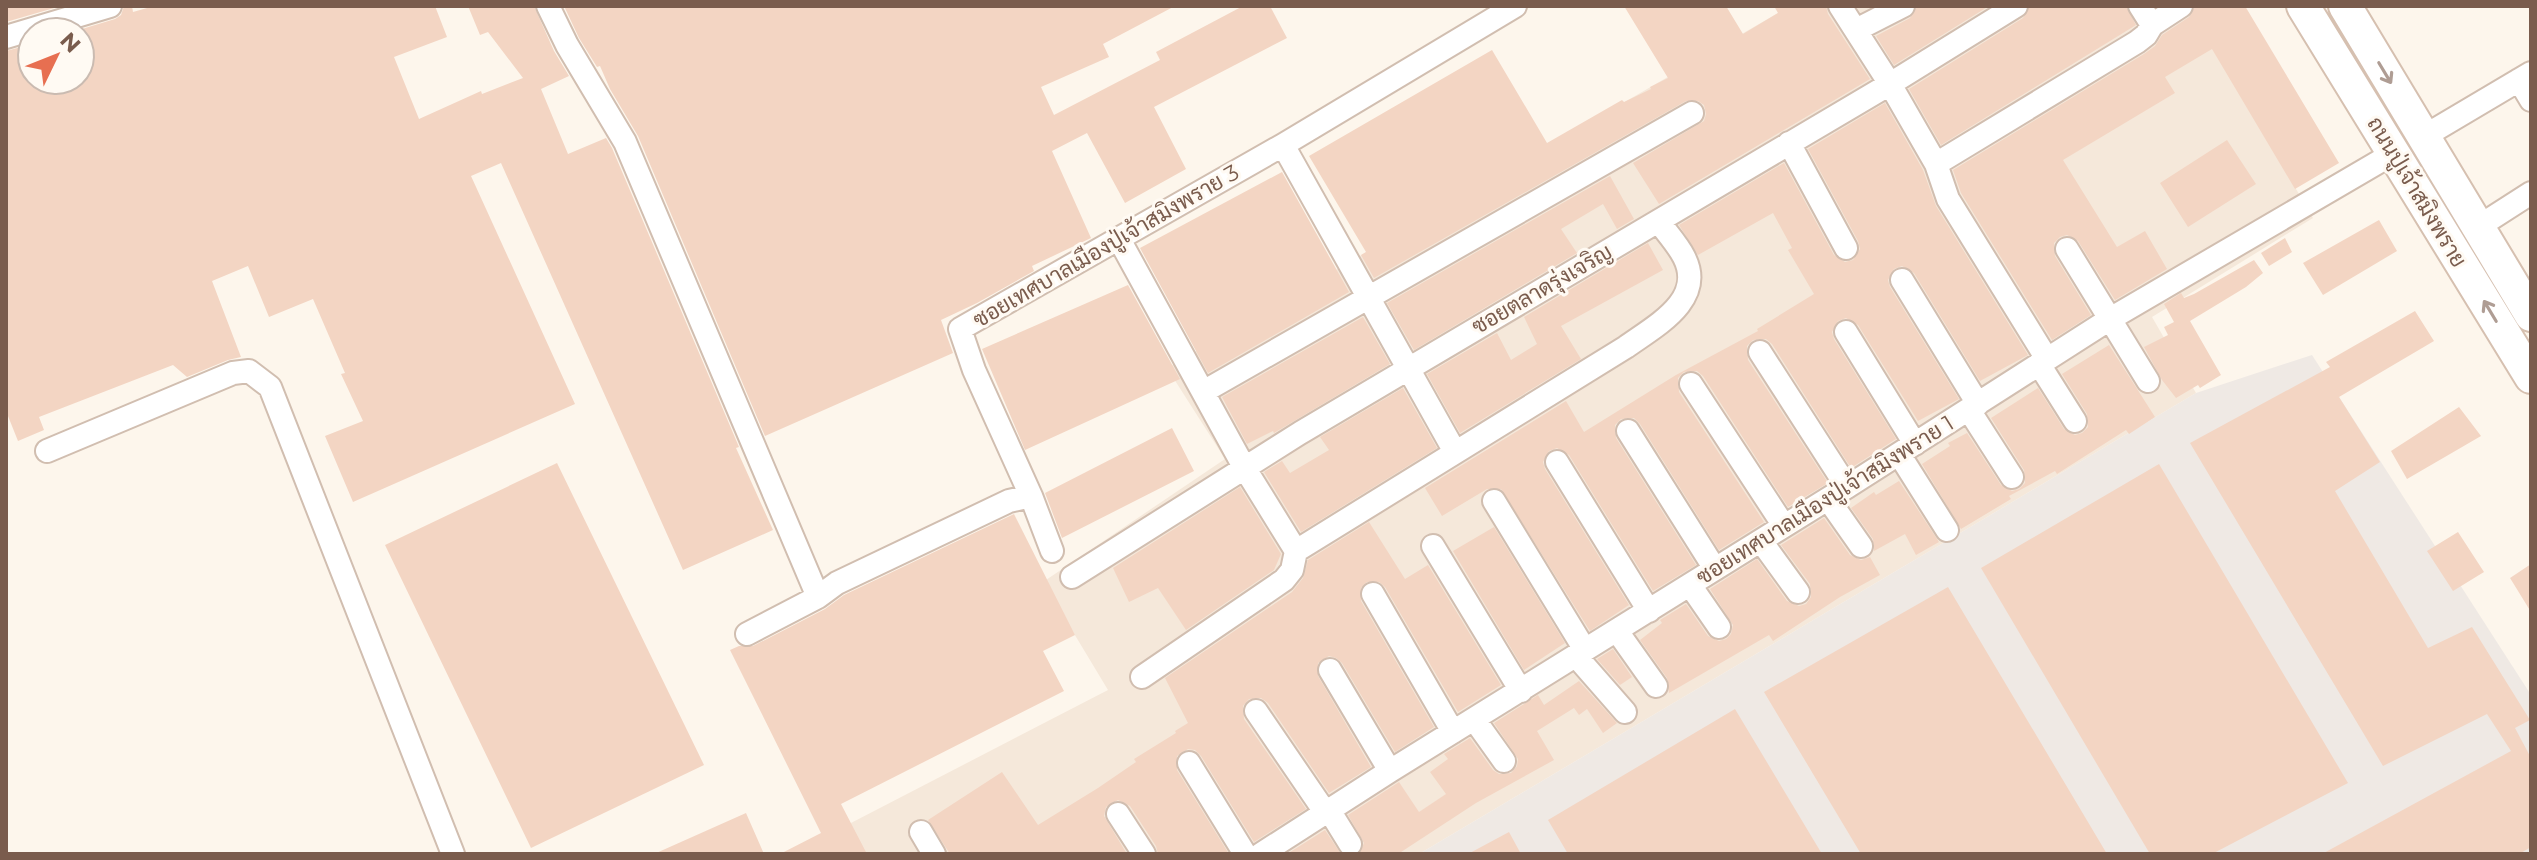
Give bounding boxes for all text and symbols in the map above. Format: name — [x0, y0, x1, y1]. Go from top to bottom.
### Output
north arrow — [16, 16, 96, 96]
text: N — [54, 27, 86, 58]
one-way arrow — [2377, 61, 2393, 84]
street label: ถนนปู่เจ้าสมิงพราย — [2360, 111, 2473, 273]
street label: ซอยเทศบาลเมืองปู่เจ้าสมิงพราย 3 — [968, 158, 1245, 335]
street label: ซอยตลาดรุ่งเจริญ — [1467, 238, 1618, 342]
one-way arrow — [2482, 300, 2498, 323]
street label: ซอยเทศบาลเมืองปู่เจ้าสมิงพราย 1 — [1691, 409, 1960, 592]

